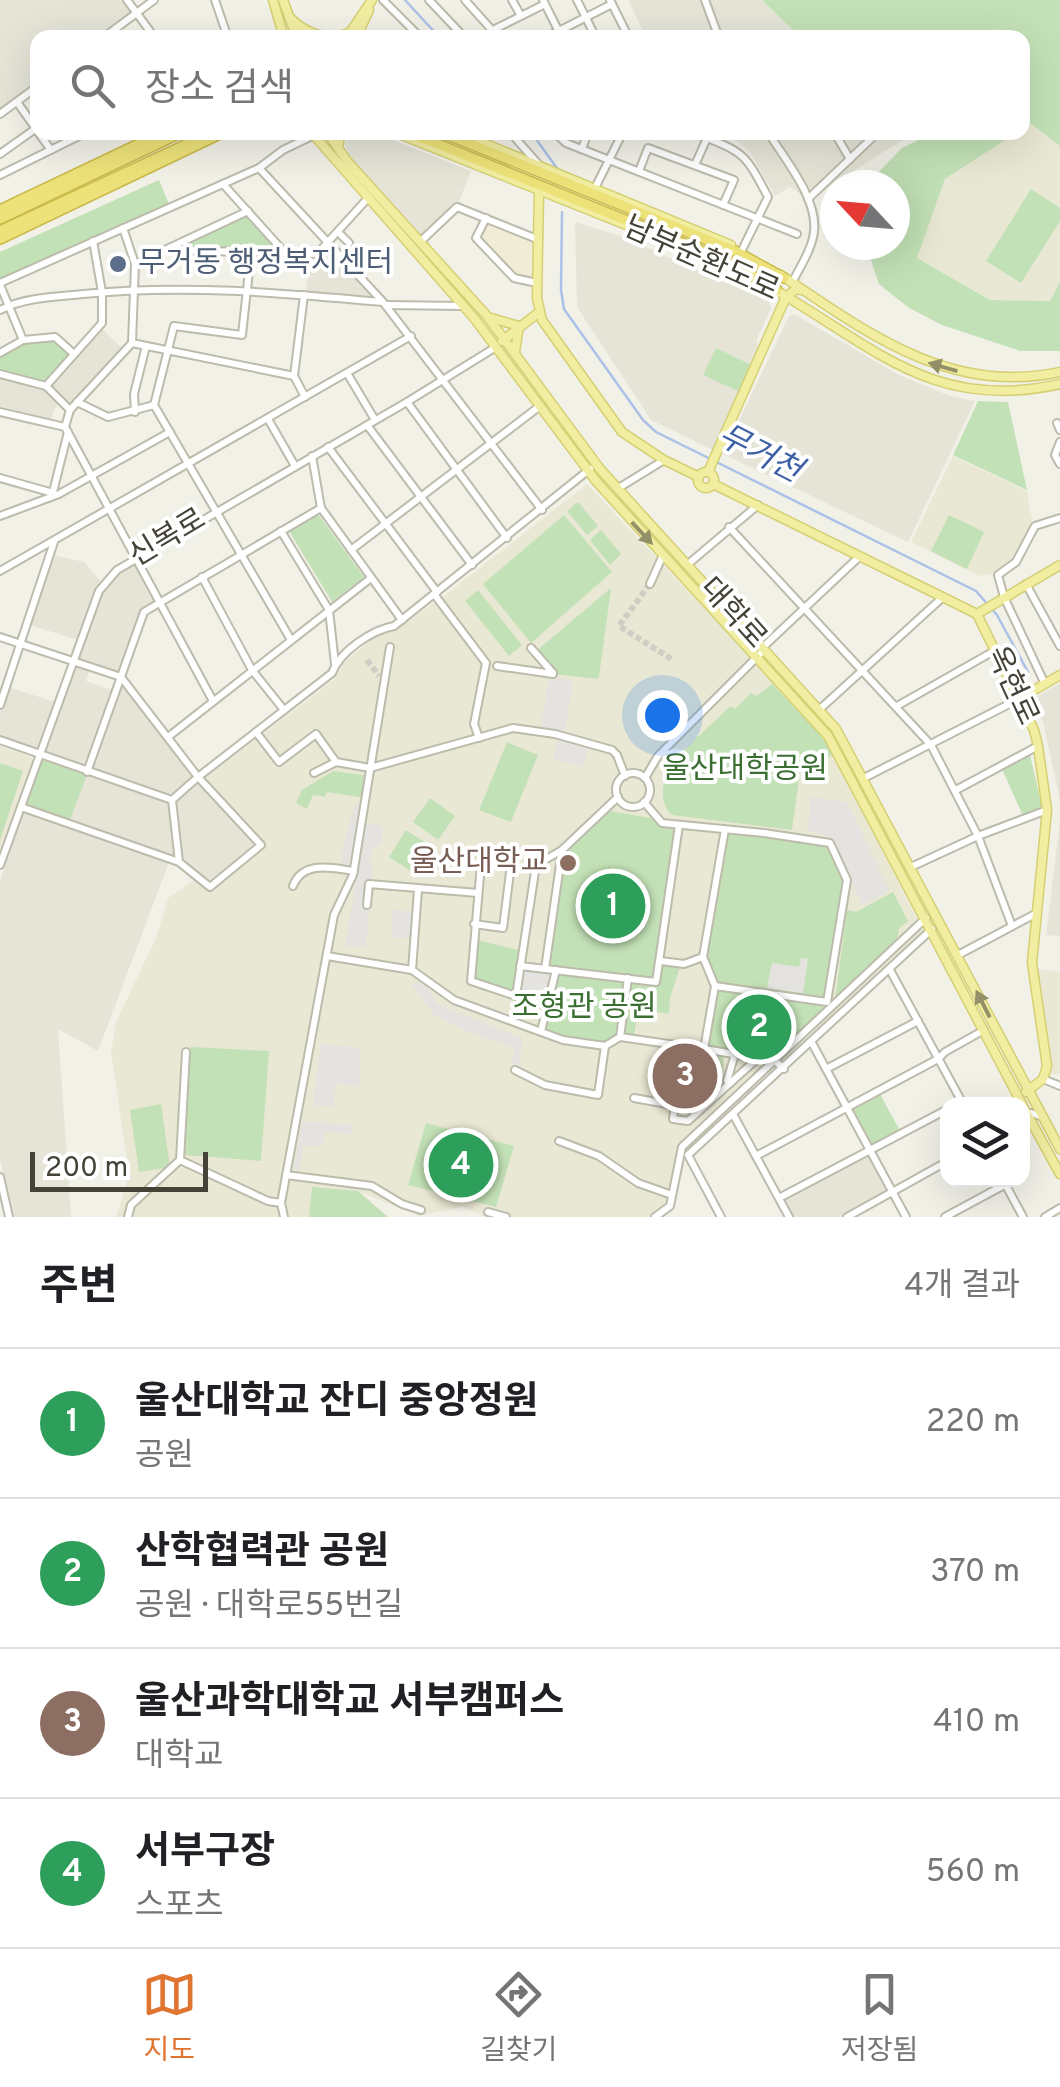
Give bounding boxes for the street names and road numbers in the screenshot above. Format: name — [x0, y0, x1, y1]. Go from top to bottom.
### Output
street label: 남부순환도로 — [618, 209, 784, 311]
street label: 신복로 — [123, 502, 213, 576]
street label: 대학로 — [691, 571, 773, 657]
street label: 옥현로 — [977, 641, 1045, 731]

